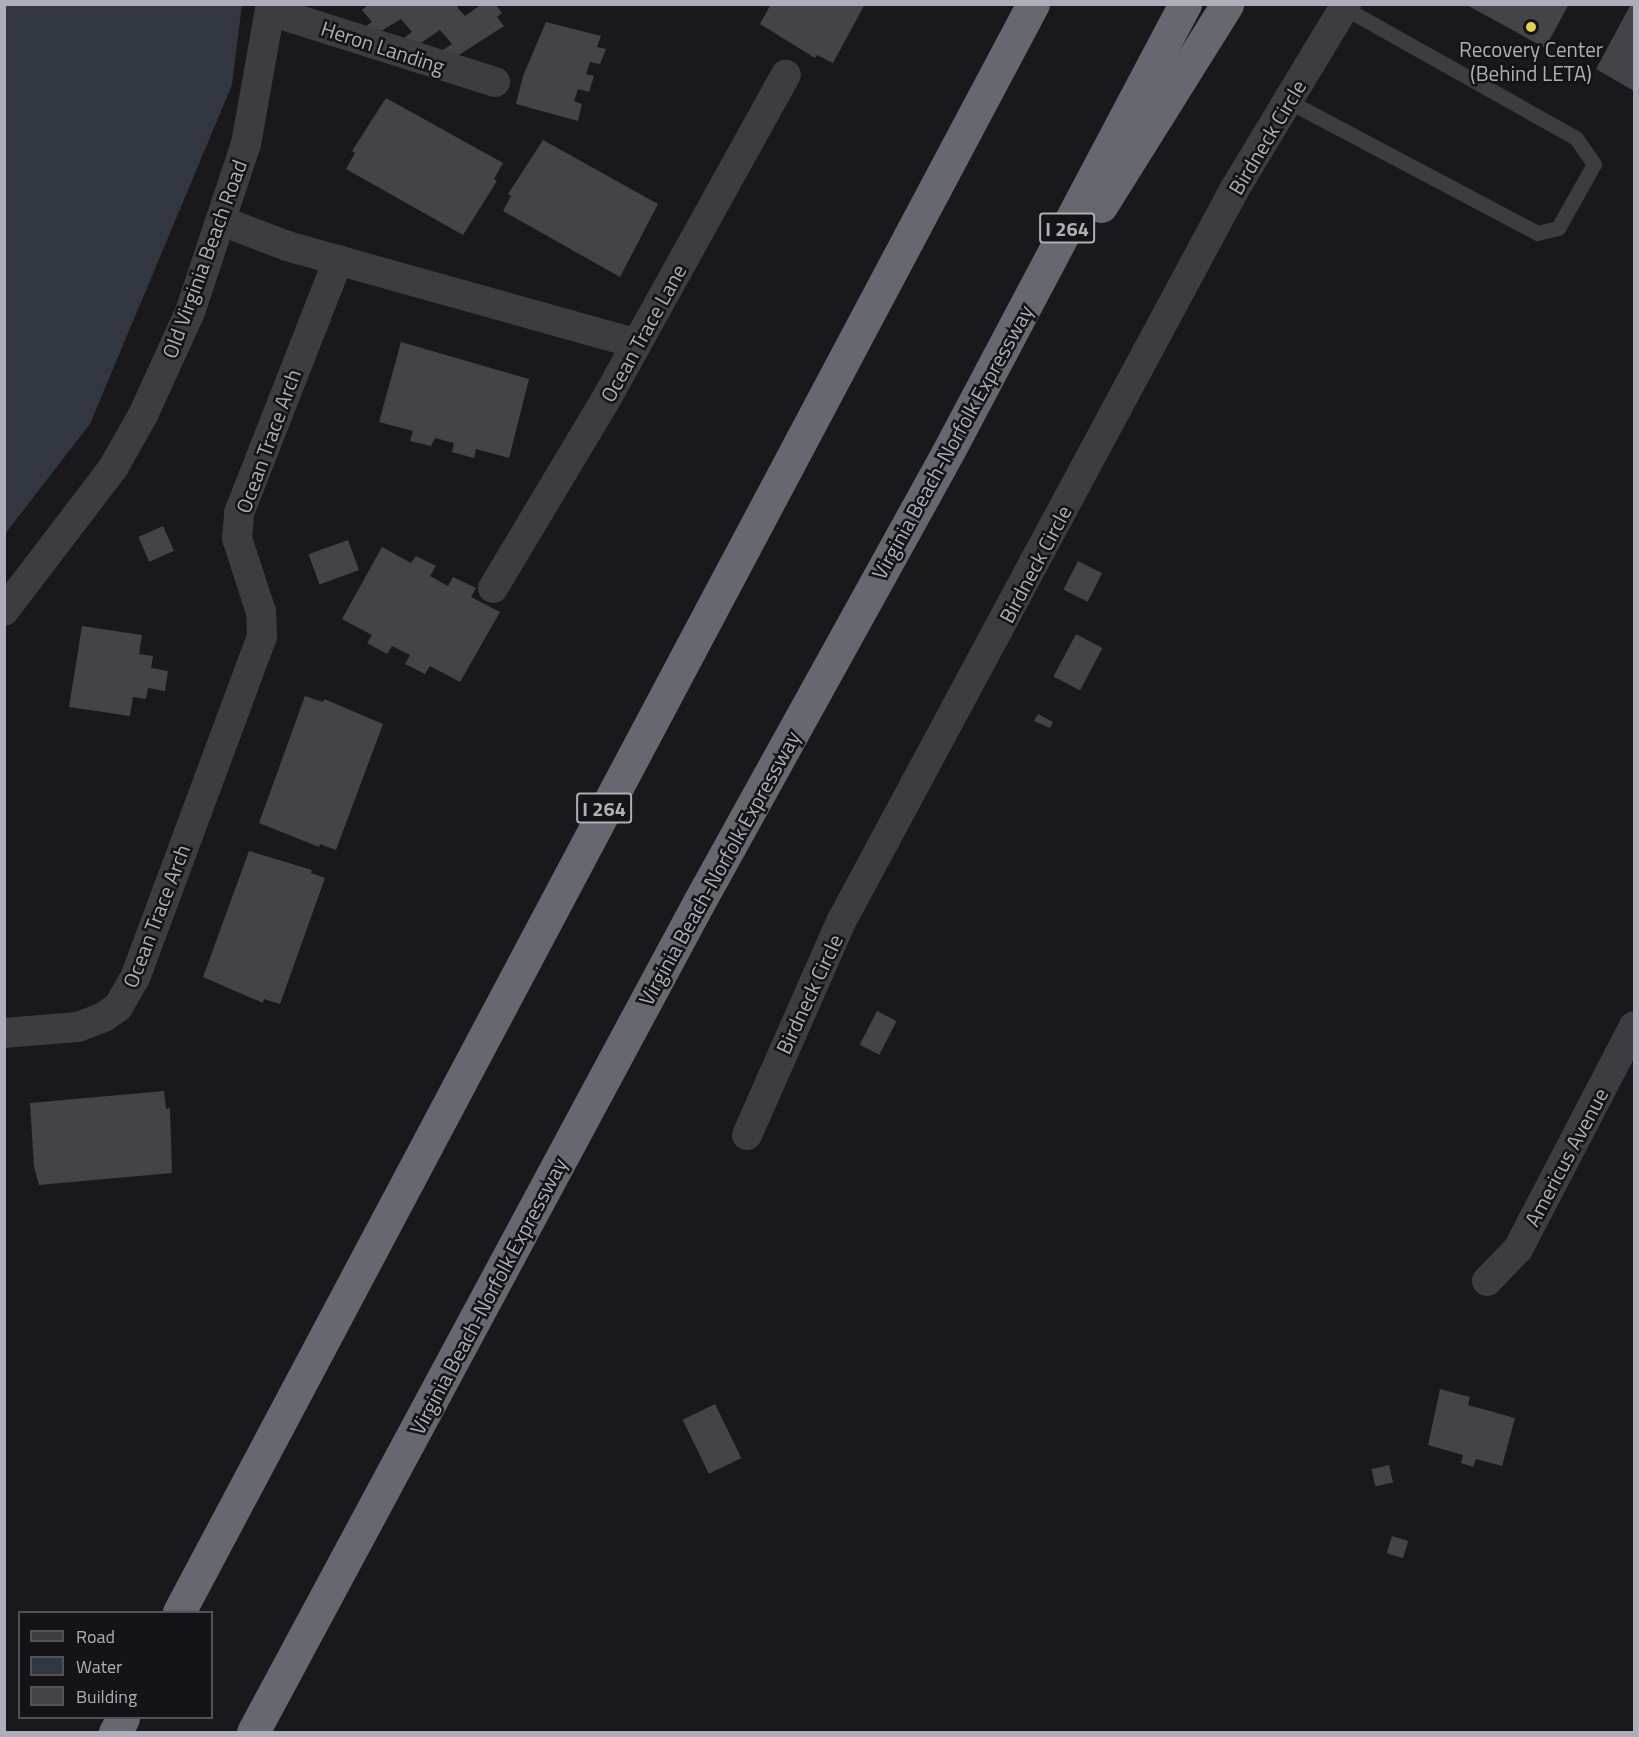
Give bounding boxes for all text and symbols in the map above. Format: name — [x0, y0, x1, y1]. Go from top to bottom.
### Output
street label: Heron Landing — [318, 15, 448, 79]
marker: Recovery Center (Behind LETA) — [1524, 20, 1538, 34]
place label: Recovery Center (Behind LETA) — [1459, 36, 1603, 86]
street label: Birdneck Circle — [1223, 75, 1311, 199]
street label: Old Virginia Beach Road — [156, 156, 252, 362]
road number: I 264 — [1038, 211, 1096, 245]
street label: Ocean Trace Lane — [595, 260, 691, 406]
street label: Virginia Beach-Norfolk Expressway — [866, 300, 1038, 584]
street label: Ocean Trace Arch — [230, 366, 306, 516]
street label: Birdneck Circle — [994, 501, 1076, 627]
street label: Virginia Beach-Norfolk Expressway — [633, 726, 805, 1010]
road number: I 264 — [576, 791, 632, 825]
street label: Ocean Trace Arch — [117, 841, 195, 991]
street label: Birdneck Circle — [770, 930, 848, 1058]
street label: Americus Avenue — [1519, 1084, 1613, 1230]
street label: Virginia Beach-Norfolk Expressway — [404, 1153, 572, 1439]
legend — [18, 1611, 213, 1719]
text: Road — [76, 1623, 115, 1650]
text: Water — [76, 1653, 122, 1680]
text: Building — [76, 1683, 137, 1710]

